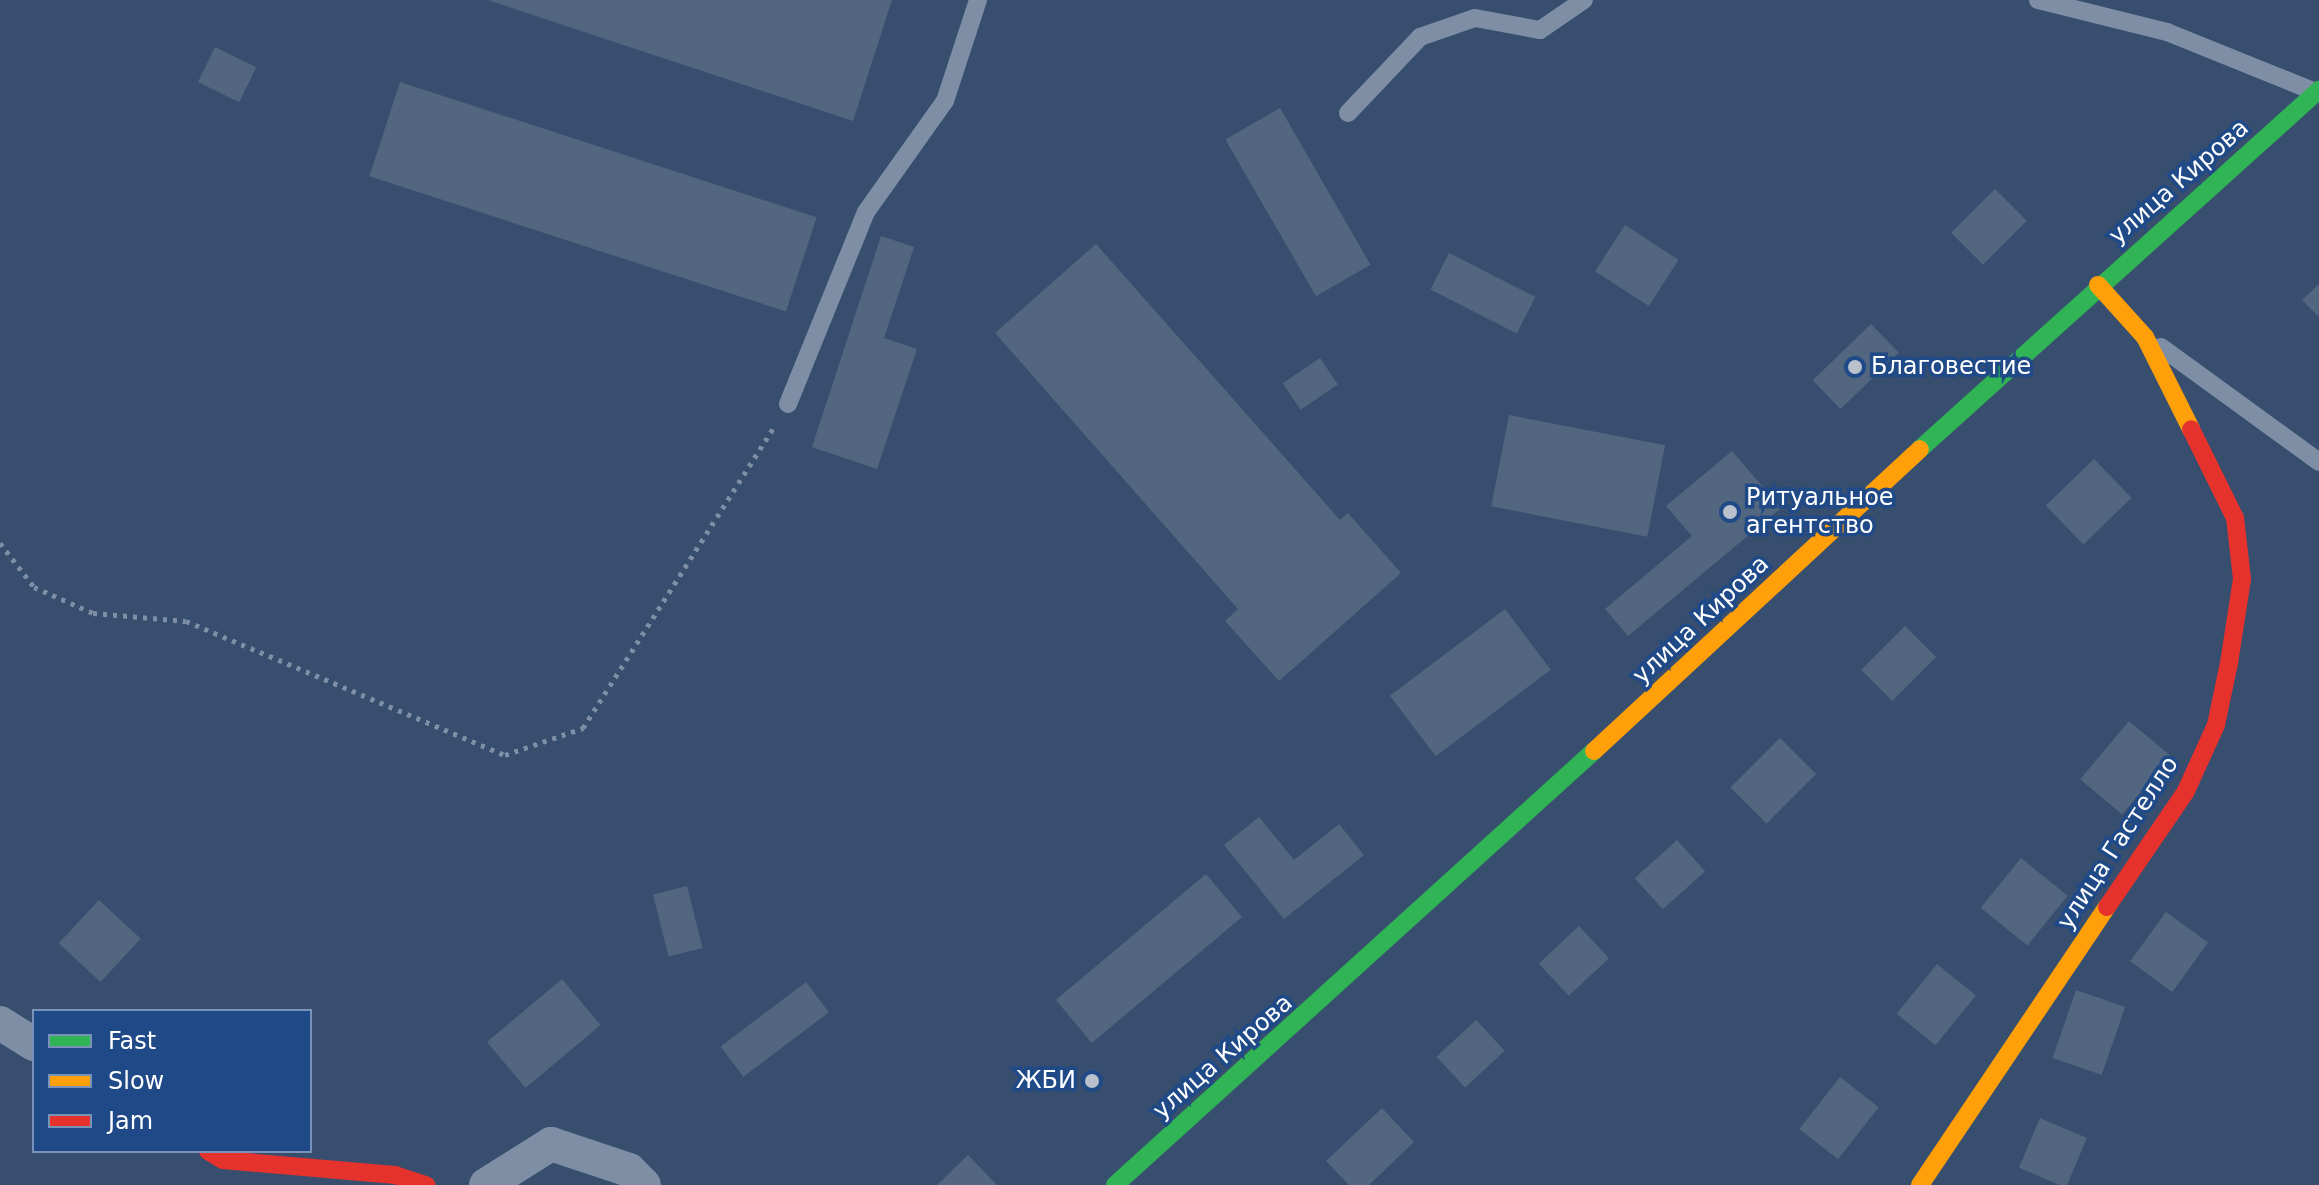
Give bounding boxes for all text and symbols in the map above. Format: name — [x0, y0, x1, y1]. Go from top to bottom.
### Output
street label: улица Кирова — [2103, 114, 2255, 250]
place label: Благовестие — [1871, 353, 2031, 381]
marker: Благовестие — [1846, 358, 1864, 376]
place label: Ритуальное агентство — [1746, 484, 1894, 540]
marker: Ритуальное агентство — [1721, 503, 1739, 521]
street label: улица Кирова — [1627, 550, 1775, 690]
street label: улица Гастелло — [2051, 751, 2185, 935]
street label: улица Кирова — [1147, 989, 1299, 1125]
legend — [32, 1009, 312, 1153]
text: Fast — [108, 1027, 156, 1055]
text: Slow — [108, 1067, 164, 1095]
place label: ЖБИ — [1016, 1067, 1076, 1095]
marker: ЖБИ — [1083, 1072, 1101, 1090]
text: Jam — [108, 1107, 153, 1135]

